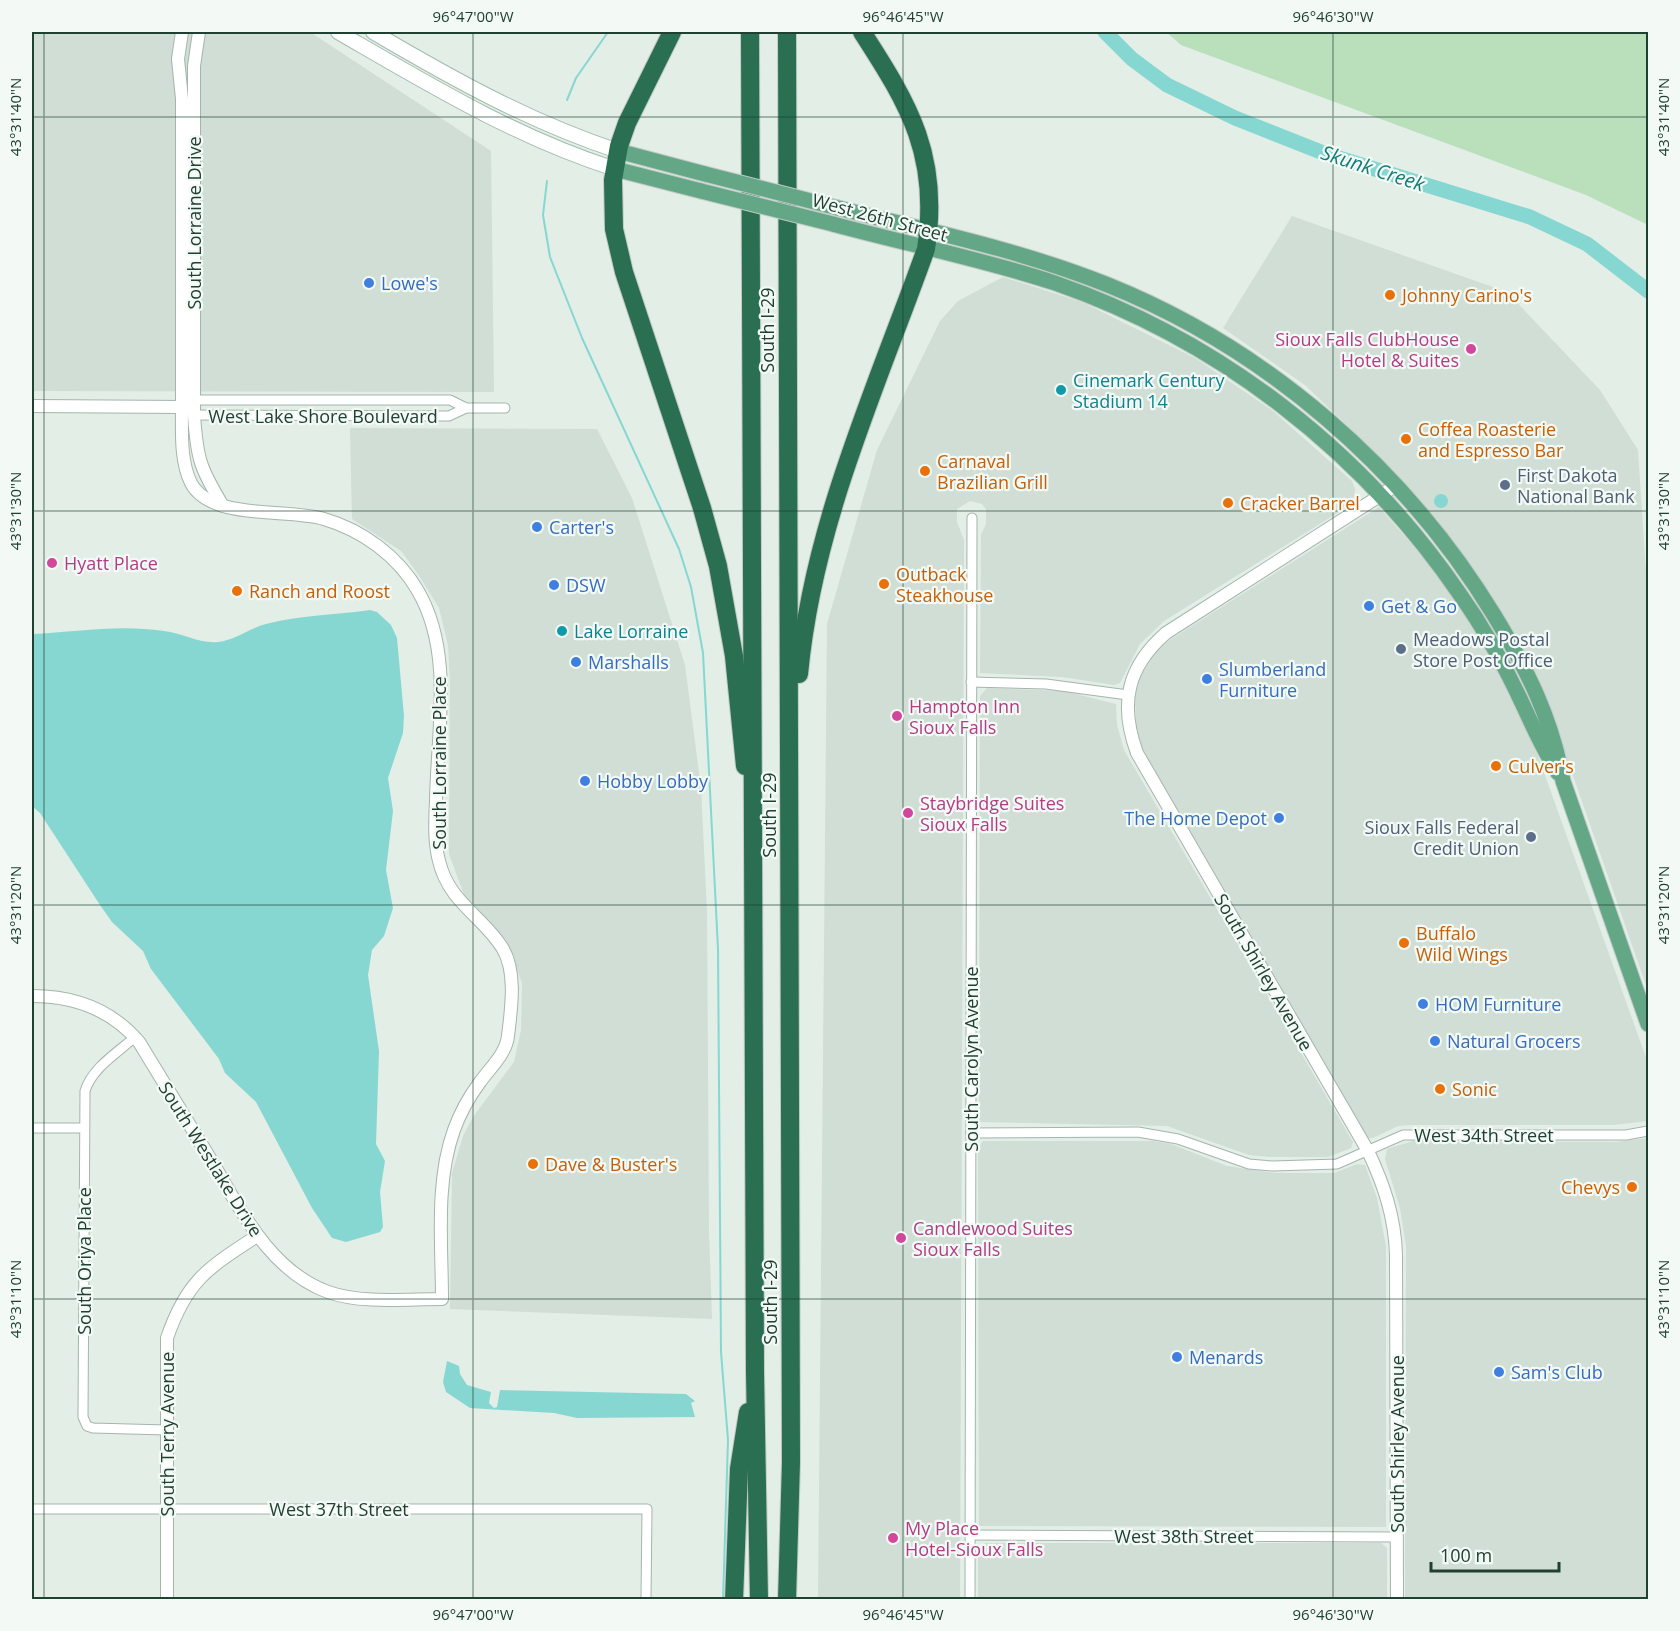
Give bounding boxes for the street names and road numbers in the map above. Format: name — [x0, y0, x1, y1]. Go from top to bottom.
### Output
street label: South Lorraine Drive — [182, 136, 206, 310]
street label: West 26th Street — [810, 187, 950, 247]
street label: South I-29 — [755, 287, 779, 373]
street label: West Lake Shore Boulevard — [208, 404, 438, 428]
street label: South Lorraine Place — [427, 676, 451, 850]
street label: South I-29 — [757, 772, 781, 858]
street label: South Shirley Avenue — [1209, 889, 1319, 1055]
street label: South Carolyn Avenue — [959, 966, 983, 1152]
street label: South Westlake Drive — [154, 1077, 268, 1241]
street label: West 34th Street — [1414, 1123, 1554, 1147]
street label: South Oriya Place — [72, 1187, 96, 1335]
street label: South I-29 — [758, 1259, 782, 1345]
street label: South Terry Avenue — [155, 1352, 179, 1516]
street label: South Shirley Avenue — [1385, 1355, 1409, 1533]
street label: West 37th Street — [269, 1497, 409, 1521]
street label: West 38th Street — [1114, 1524, 1254, 1548]

